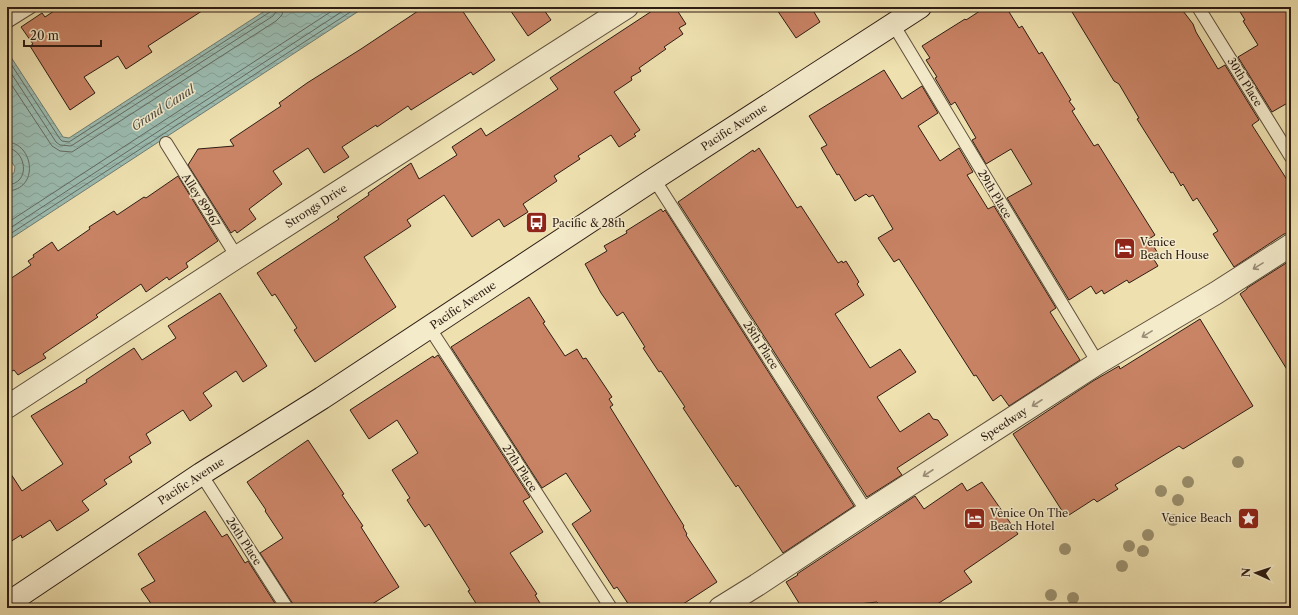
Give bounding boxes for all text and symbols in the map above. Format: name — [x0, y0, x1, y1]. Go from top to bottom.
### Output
scale bar — [24, 22, 101, 48]
text: 20 m — [30, 28, 59, 43]
street label: 30th Place — [1224, 55, 1266, 109]
water label: Grand Canal — [128, 81, 198, 134]
street label: Pacific Avenue — [698, 100, 770, 154]
street label: 29th Place — [975, 167, 1015, 221]
street label: Alley 89967 — [179, 170, 223, 230]
street label: Strongs Drive — [283, 181, 349, 231]
bus stop icon: Pacific & 28th — [524, 210, 550, 236]
place label: Pacific & 28th — [552, 216, 625, 230]
hotel icon: Venice Beach House — [1111, 235, 1137, 261]
place label: Venice Beach House — [1139, 235, 1209, 262]
one-way arrow — [1253, 262, 1264, 270]
street label: Pacific Avenue — [427, 278, 499, 332]
street label: 28th Place — [740, 318, 782, 372]
one-way arrow — [1142, 330, 1153, 338]
one-way arrow — [1032, 399, 1043, 407]
street label: Speedway — [978, 403, 1031, 444]
street label: 27th Place — [499, 442, 541, 494]
street label: Pacific Avenue — [155, 454, 227, 508]
one-way arrow — [922, 469, 933, 477]
place icon: Venice Beach — [1235, 505, 1261, 531]
hotel icon: Venice On The Beach Hotel — [961, 506, 987, 532]
place label: Venice On The Beach Hotel — [989, 506, 1068, 533]
place label: Venice Beach — [1160, 511, 1232, 525]
street label: 26th Place — [223, 514, 265, 568]
north arrow — [1236, 553, 1276, 593]
text: N — [1239, 567, 1253, 578]

